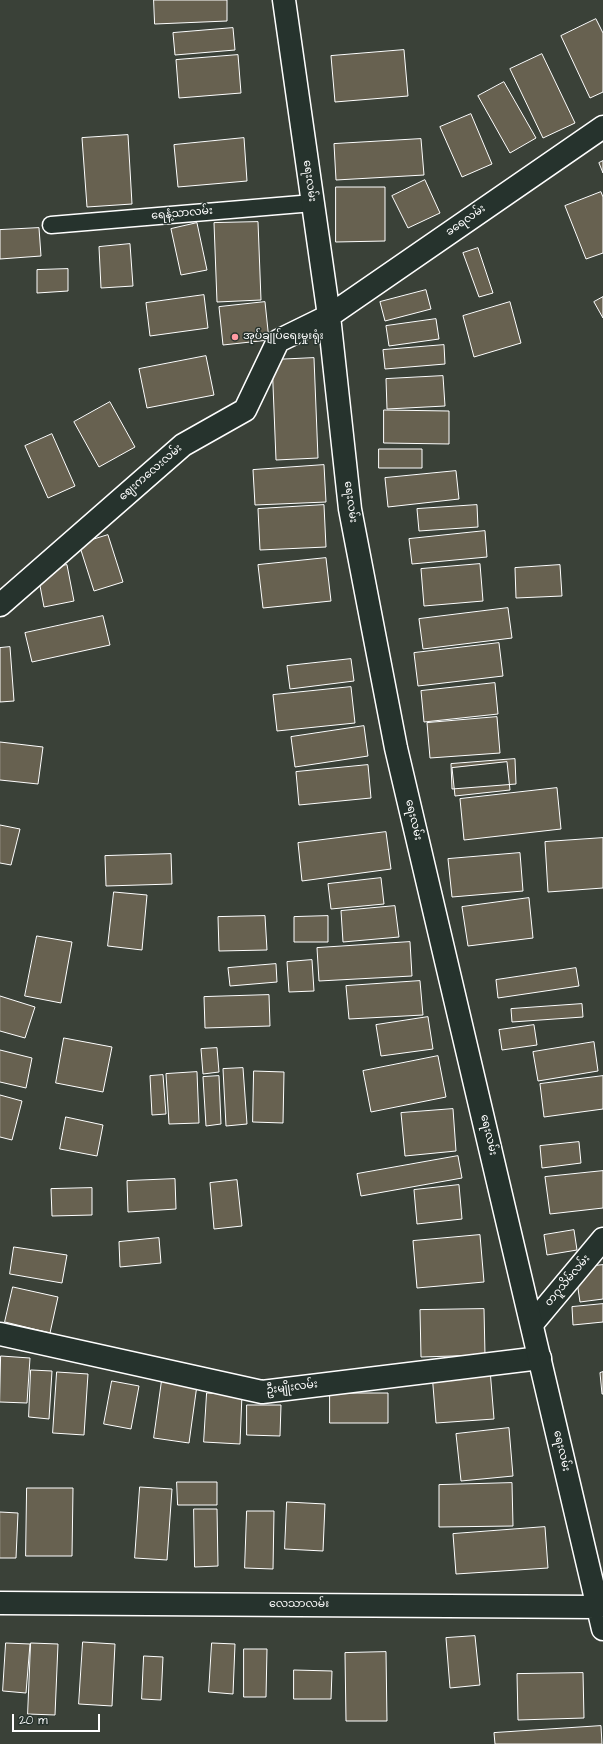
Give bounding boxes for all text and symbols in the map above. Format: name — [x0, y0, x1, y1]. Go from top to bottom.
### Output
street label: ရေးလမ်း — [300, 159, 318, 203]
street label: ခရေလမ်း — [444, 203, 488, 239]
street label: ရေနံ့သာလမ်း — [151, 205, 213, 223]
place label: အုပ်ချုပ်ရေးမှုးရုံး — [243, 330, 323, 344]
marker: အုပ်ချုပ်ရေးမှုးရုံး — [230, 332, 240, 342]
street label: ဈေးကလေးလမ်း — [117, 442, 185, 504]
street label: ရေးလမ်း — [341, 480, 359, 524]
street label: ရေးလမ်း — [402, 798, 424, 842]
street label: ရေးလမ်း — [477, 1113, 499, 1157]
street label: တဂူသိမ်လမ်း — [543, 1253, 593, 1309]
street label: ဦးမျိုးလမ်း — [266, 1378, 318, 1398]
street label: ရေးလမ်း — [550, 1429, 572, 1473]
street label: လေသာလမ်း — [269, 1598, 329, 1612]
scale bar — [14, 1706, 102, 1732]
text: 20 m — [19, 1712, 48, 1729]

